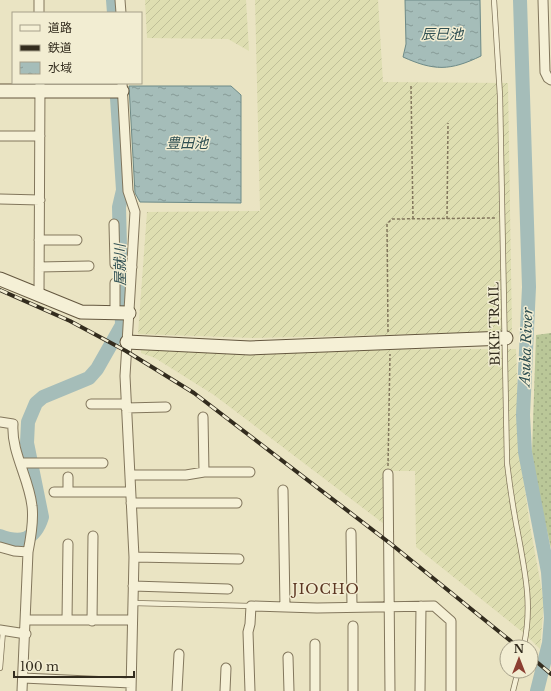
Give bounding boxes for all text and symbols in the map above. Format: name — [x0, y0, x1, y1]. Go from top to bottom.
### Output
legend — [12, 12, 142, 84]
text: 道路 — [48, 20, 72, 35]
water label: 辰巳池 — [421, 25, 465, 43]
text: 鉄道 — [48, 40, 72, 55]
text: 水域 — [48, 60, 72, 75]
water label: 豊田池 — [166, 134, 210, 152]
water label: 屋就川 — [111, 242, 129, 286]
street label: BIKE TRAIL — [485, 281, 504, 366]
water label: Asuka River — [516, 307, 536, 389]
district label: JIOCHO — [290, 580, 360, 598]
north arrow — [499, 639, 539, 679]
text: N — [514, 642, 525, 656]
scale bar — [14, 653, 134, 679]
text: 100 m — [20, 659, 59, 674]

